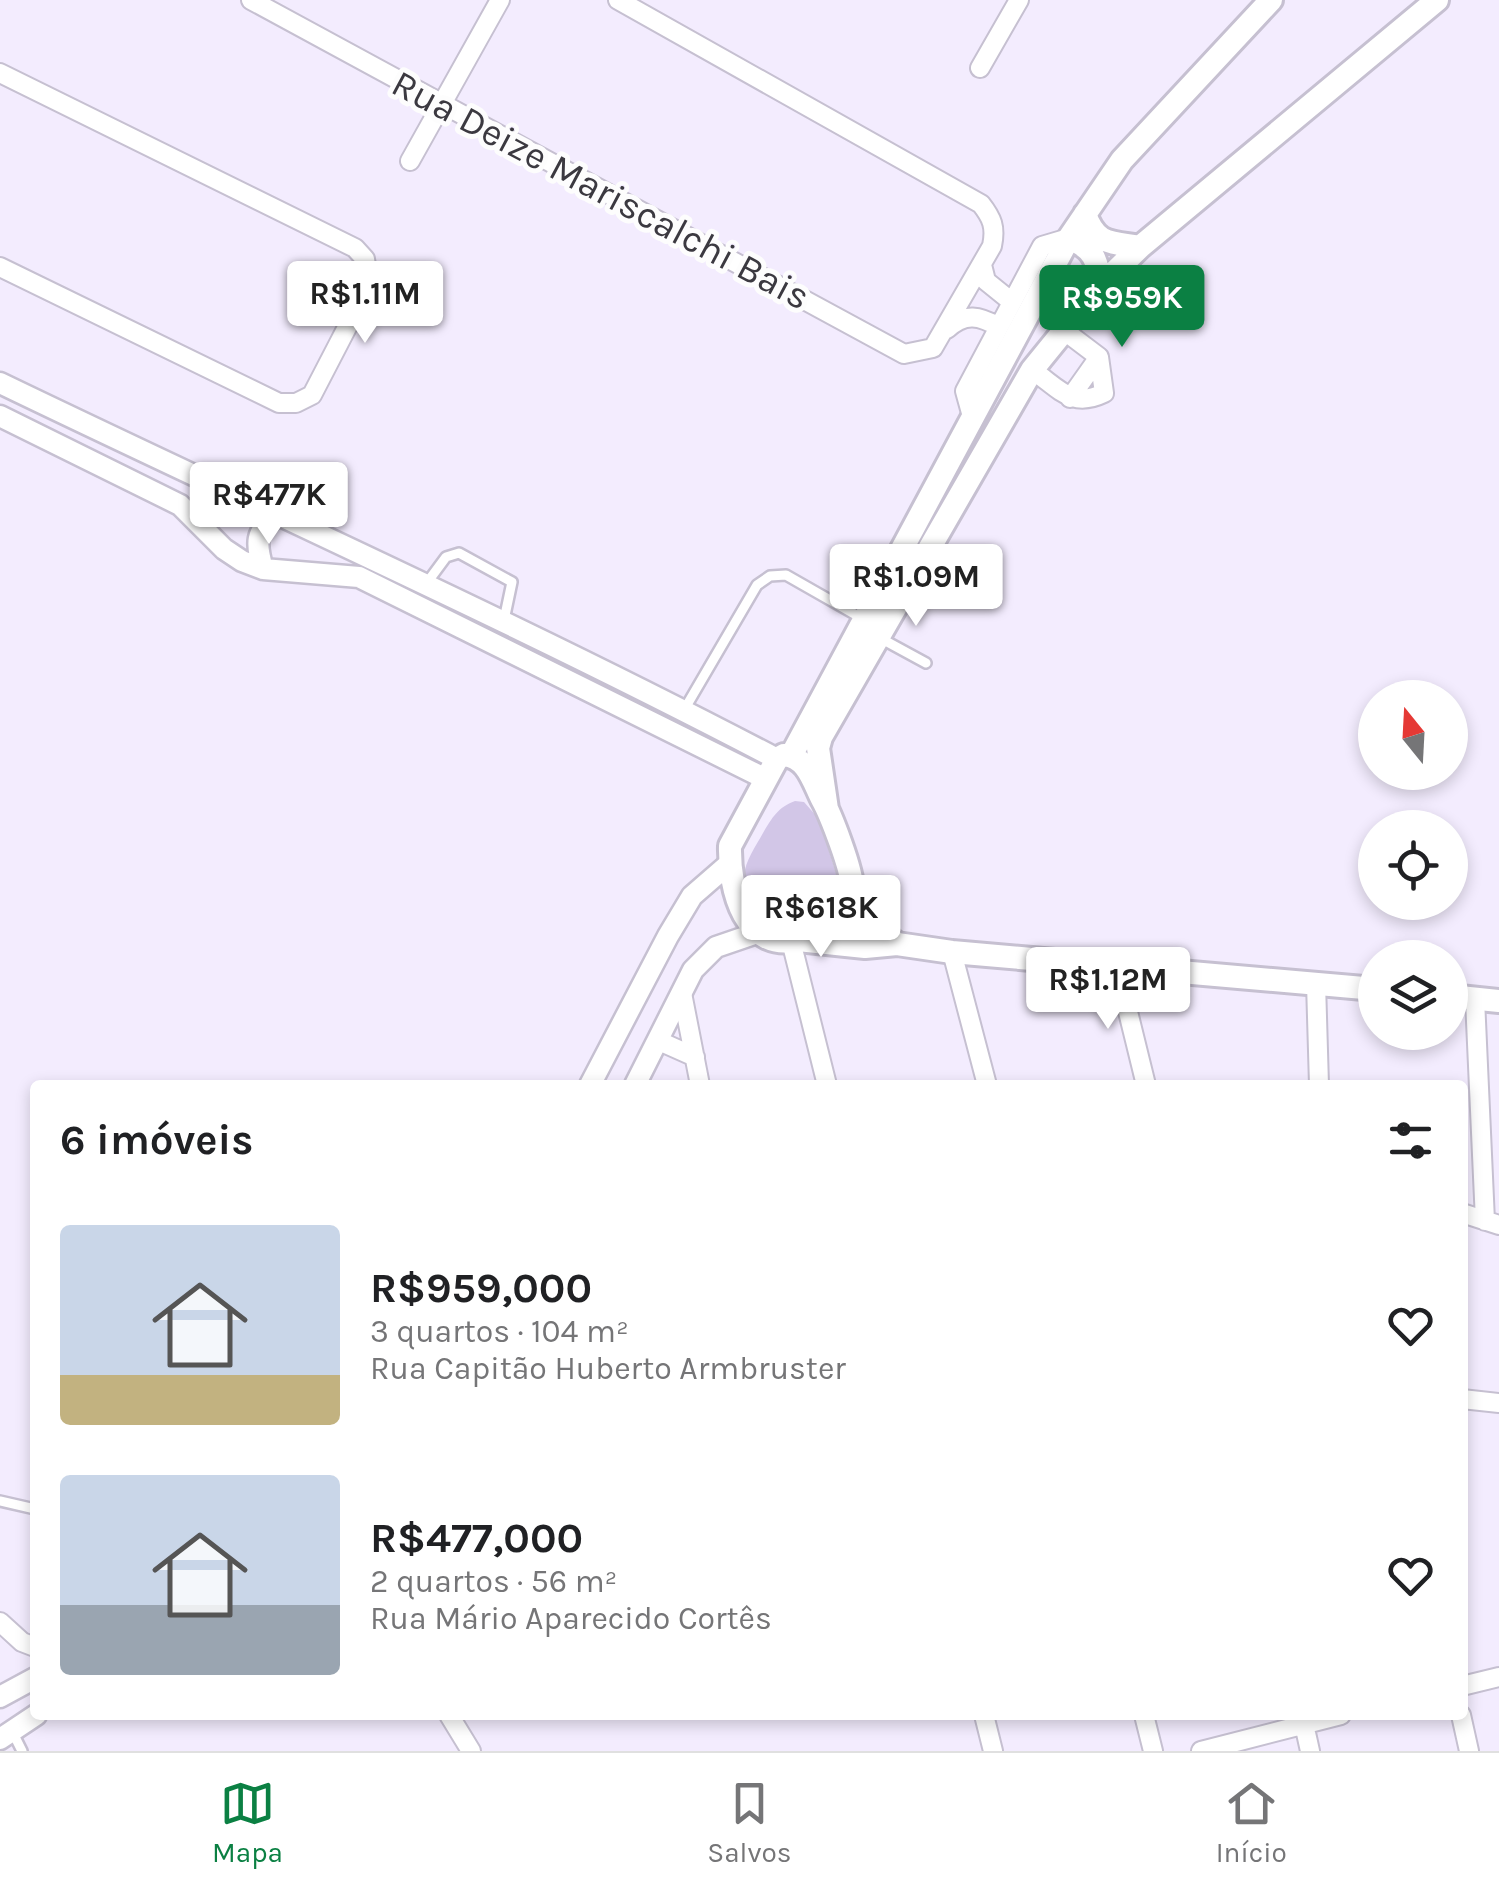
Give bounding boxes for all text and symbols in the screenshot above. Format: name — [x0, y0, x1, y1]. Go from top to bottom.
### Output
street label: Rua Deize Mariscalchi Bais — [384, 61, 818, 319]
pin: R$1.11M — [273, 261, 457, 346]
pin: R$959K — [1041, 265, 1203, 350]
text: R$1.11M — [309, 275, 421, 312]
text: R$959K — [1061, 279, 1183, 316]
pin: R$477K — [188, 462, 350, 547]
text: R$477K — [212, 476, 326, 513]
pin: R$1.09M — [824, 544, 1008, 629]
text: R$1.09M — [852, 558, 980, 595]
north arrow — [1358, 680, 1468, 790]
map controls — [1358, 680, 1468, 1050]
button: locate — [1358, 810, 1468, 920]
pin: R$618K — [740, 875, 902, 960]
text: R$618K — [763, 889, 879, 926]
button: layers — [1358, 940, 1468, 1050]
pin: R$1.12M — [1016, 947, 1200, 1032]
text: R$1.12M — [1048, 961, 1168, 998]
icon: filters — [1383, 1113, 1438, 1168]
text: 6 imóveis — [60, 1115, 254, 1165]
text: R$959,000 — [370, 1263, 592, 1313]
icon: home — [140, 1265, 260, 1385]
icon: heart — [1383, 1298, 1438, 1353]
text: 3 quartos · 104 m² — [370, 1313, 629, 1350]
text: Rua Capitão Huberto Armbruster — [370, 1350, 846, 1387]
text: R$477,000 — [370, 1513, 583, 1563]
icon: home — [140, 1515, 260, 1635]
icon: heart — [1383, 1548, 1438, 1603]
text: 2 quartos · 56 m² — [370, 1563, 617, 1600]
text: Rua Mário Aparecido Cortês — [370, 1600, 772, 1637]
tab: Mapa — [212, 1776, 283, 1869]
tab: Salvos — [707, 1776, 792, 1869]
tab: Início — [1216, 1776, 1287, 1869]

